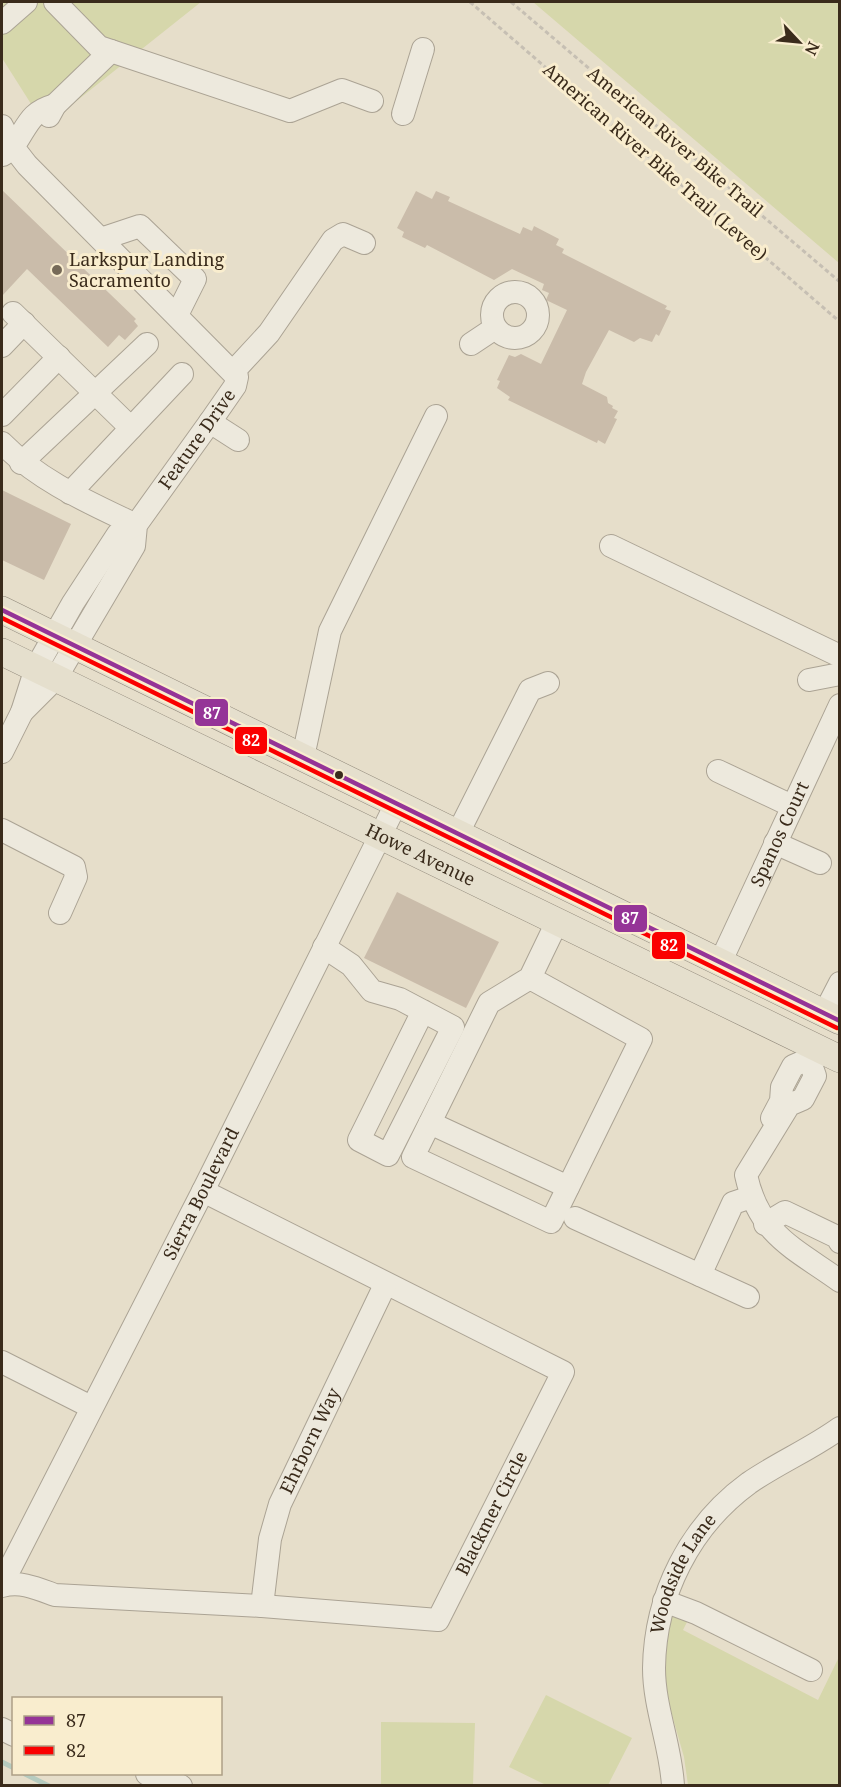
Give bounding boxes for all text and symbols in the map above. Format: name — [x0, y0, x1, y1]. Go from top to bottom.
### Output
north arrow — [769, 12, 829, 72]
text: N — [800, 38, 825, 59]
street label: American River Bike Trail (Levee) — [538, 57, 773, 265]
street label: American River Bike Trail — [583, 61, 769, 222]
place label: Larkspur Landing Sacramento — [69, 247, 224, 292]
marker: Larkspur Landing Sacramento — [50, 263, 64, 277]
street label: Feature Drive — [153, 384, 240, 494]
line badge: 87 — [194, 698, 229, 727]
text: 87 — [203, 702, 221, 724]
line badge: 82 — [234, 726, 268, 755]
text: 82 — [242, 729, 260, 751]
unlabelled marker — [333, 769, 345, 781]
street label: Spanos Court — [744, 777, 814, 890]
street label: Howe Avenue — [362, 817, 479, 891]
line badge: 87 — [613, 904, 648, 933]
text: 87 — [621, 907, 639, 929]
line badge: 82 — [651, 931, 686, 960]
text: 82 — [660, 934, 678, 956]
street label: Sierra Boulevard — [157, 1123, 244, 1264]
street label: Ehrborn Way — [274, 1383, 345, 1497]
street label: Blackmer Circle — [449, 1447, 532, 1579]
street label: Woodside Lane — [644, 1508, 721, 1636]
legend — [12, 1697, 222, 1775]
text: 87 — [66, 1708, 86, 1732]
text: 82 — [66, 1738, 86, 1762]

